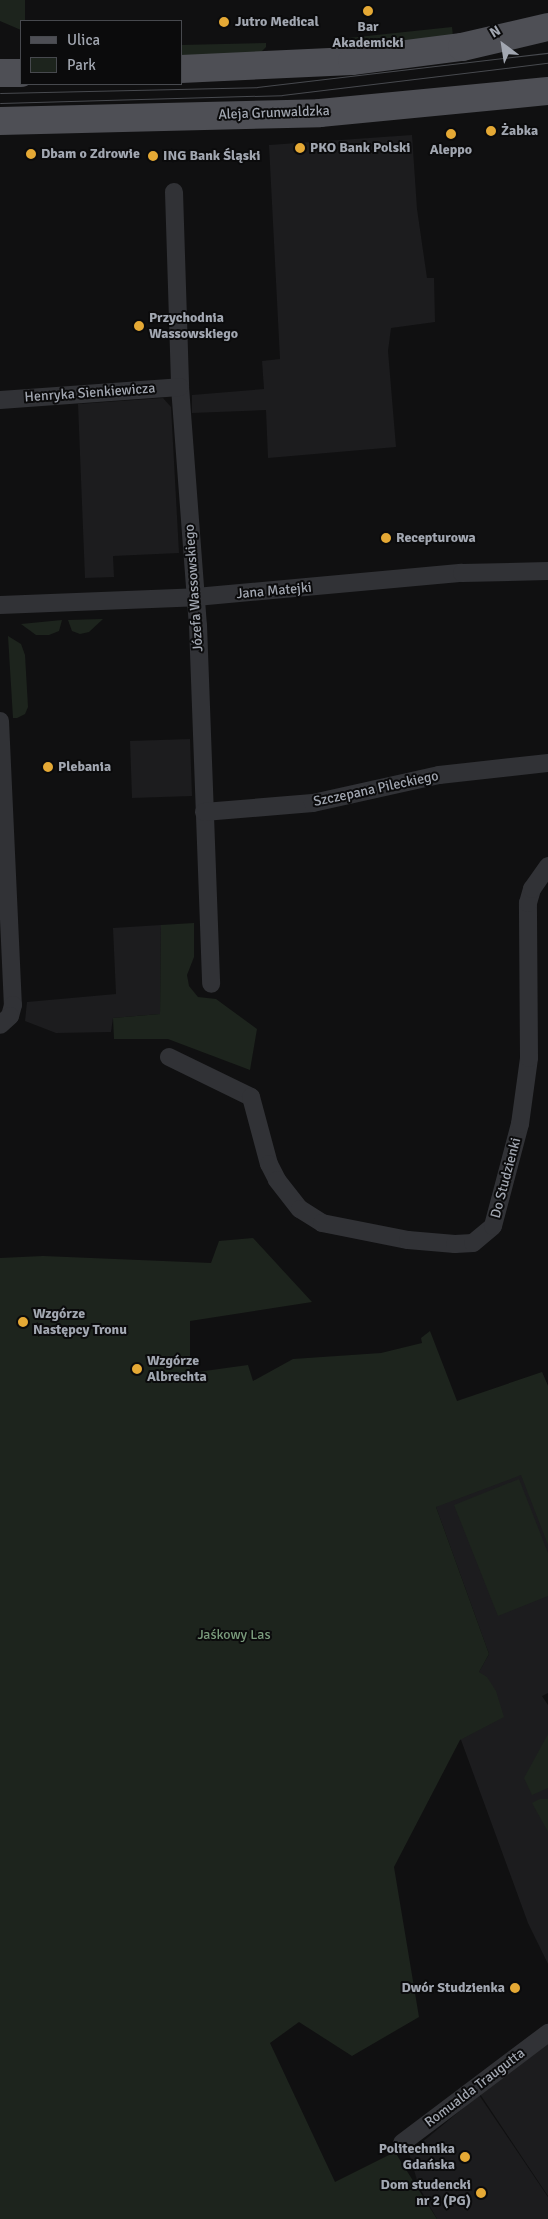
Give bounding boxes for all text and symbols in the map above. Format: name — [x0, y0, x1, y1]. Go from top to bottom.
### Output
marker: Bar Akademicki — [362, 5, 374, 17]
place label: Jutro Medical — [235, 14, 319, 30]
marker: Jutro Medical — [217, 15, 231, 29]
place label: Bar Akademicki — [332, 19, 404, 52]
legend — [20, 20, 182, 85]
north arrow — [478, 20, 528, 70]
text: N — [486, 22, 504, 42]
text: Ulica — [67, 31, 100, 49]
text: Park — [67, 56, 96, 74]
street label: Aleja Grunwaldzka — [218, 103, 330, 123]
place label: Żabka — [501, 123, 538, 139]
marker: Żabka — [485, 125, 497, 137]
marker: Aleppo — [445, 128, 457, 140]
place label: PKO Bank Polski — [310, 140, 410, 156]
marker: PKO Bank Polski — [294, 142, 306, 154]
place label: Aleppo — [430, 142, 472, 158]
place label: Dbam o Zdrowie — [41, 146, 140, 162]
marker: Dbam o Zdrowie — [25, 148, 37, 160]
place label: ING Bank Śląski — [163, 148, 260, 164]
marker: ING Bank Śląski — [147, 150, 159, 162]
place label: Przychodnia Wassowskiego — [149, 310, 238, 342]
marker: Przychodnia Wassowskiego — [133, 320, 145, 332]
street label: Henryka Sienkiewicza — [24, 380, 156, 406]
street label: Józefa Wassowskiego — [181, 524, 207, 652]
place label: Recepturowa — [396, 530, 476, 546]
marker: Recepturowa — [380, 532, 392, 544]
street label: Jana Matejki — [236, 579, 312, 603]
place label: Plebania — [58, 759, 111, 775]
marker: Plebania — [42, 761, 54, 773]
street label: Szczepana Pileckiego — [312, 768, 440, 810]
street label: Do Studzienki — [487, 1136, 525, 1220]
place label: Wzgórze Następcy Tronu — [33, 1306, 127, 1338]
marker: Wzgórze Następcy Tronu — [17, 1316, 29, 1328]
place label: Wzgórze Albrechta — [147, 1353, 207, 1385]
marker: Wzgórze Albrechta — [131, 1363, 143, 1375]
park label: Jaśkowy Las — [197, 1627, 271, 1643]
place label: Dwór Studzienka — [401, 1980, 505, 1996]
marker: Dwór Studzienka — [509, 1982, 521, 1994]
street label: Romualda Traugutta — [422, 2045, 528, 2131]
place label: Politechnika Gdańska — [379, 2141, 455, 2174]
marker: Politechnika Gdańska — [459, 2151, 471, 2163]
place label: Dom studencki nr 2 (PG) — [381, 2177, 471, 2210]
marker: Dom studencki nr 2 (PG) — [475, 2187, 487, 2199]

